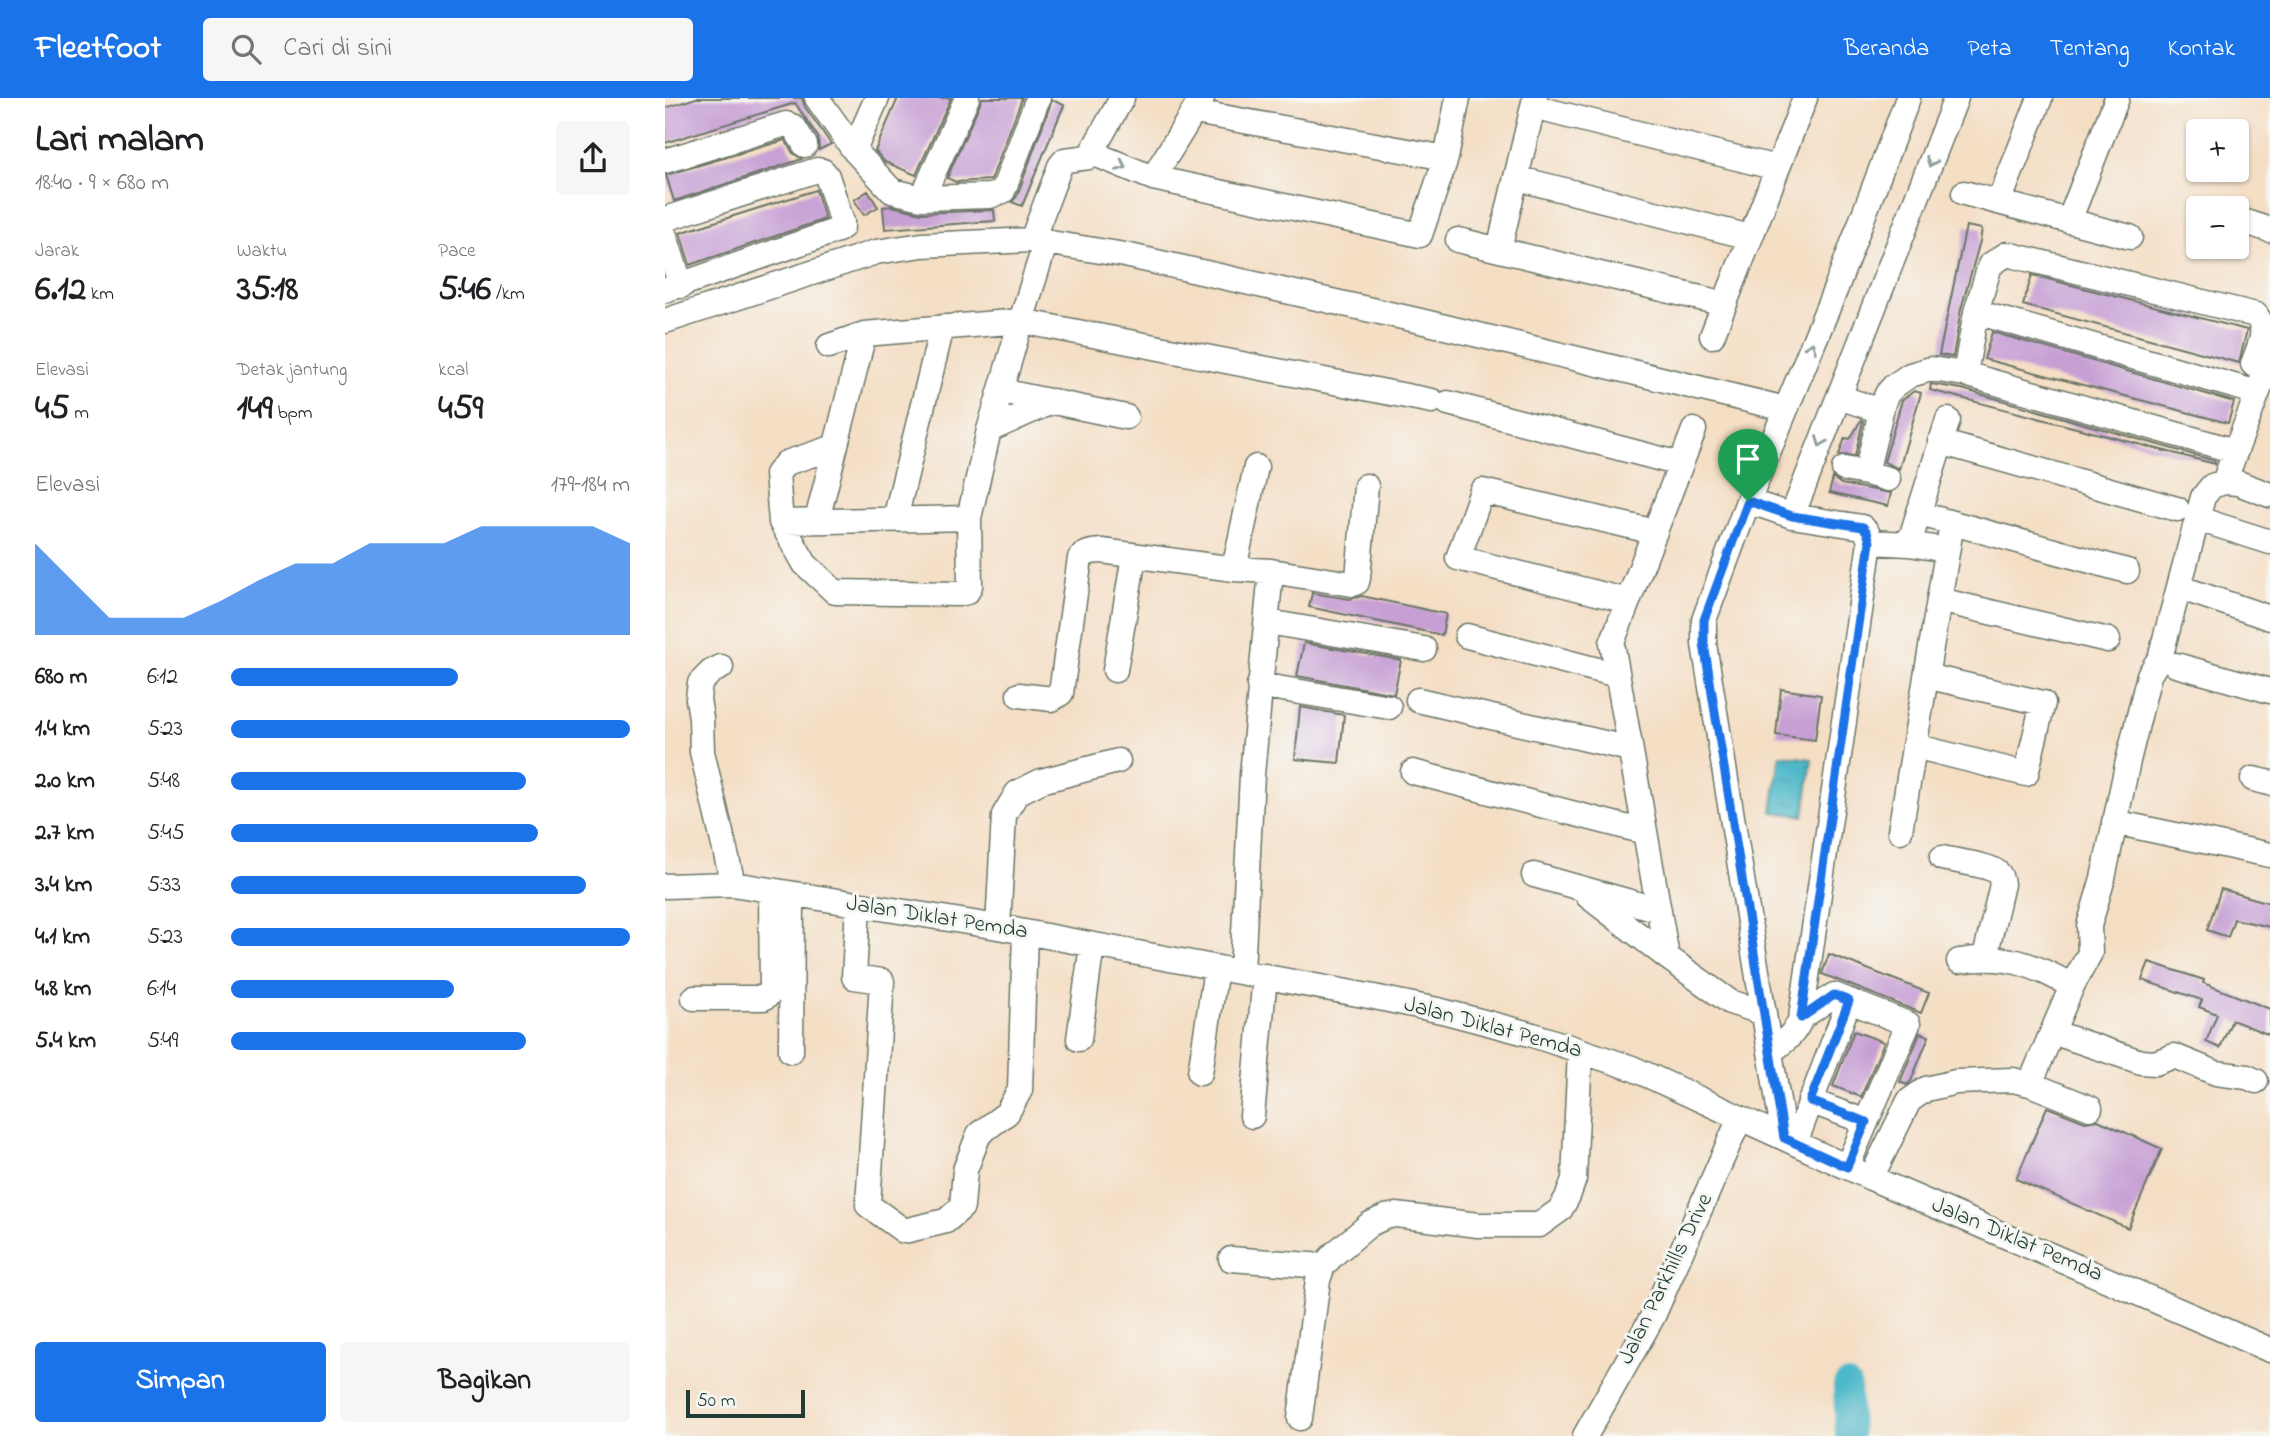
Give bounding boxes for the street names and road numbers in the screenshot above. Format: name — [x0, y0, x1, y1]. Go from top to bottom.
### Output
street label: Jalan Diklat Pemda — [844, 887, 1030, 949]
street label: Jalan Diklat Pemda — [1400, 988, 1586, 1068]
street label: Jalan Parkhills Drive — [1610, 1187, 1722, 1370]
street label: Jalan Diklat Pemda — [1926, 1189, 2108, 1291]

